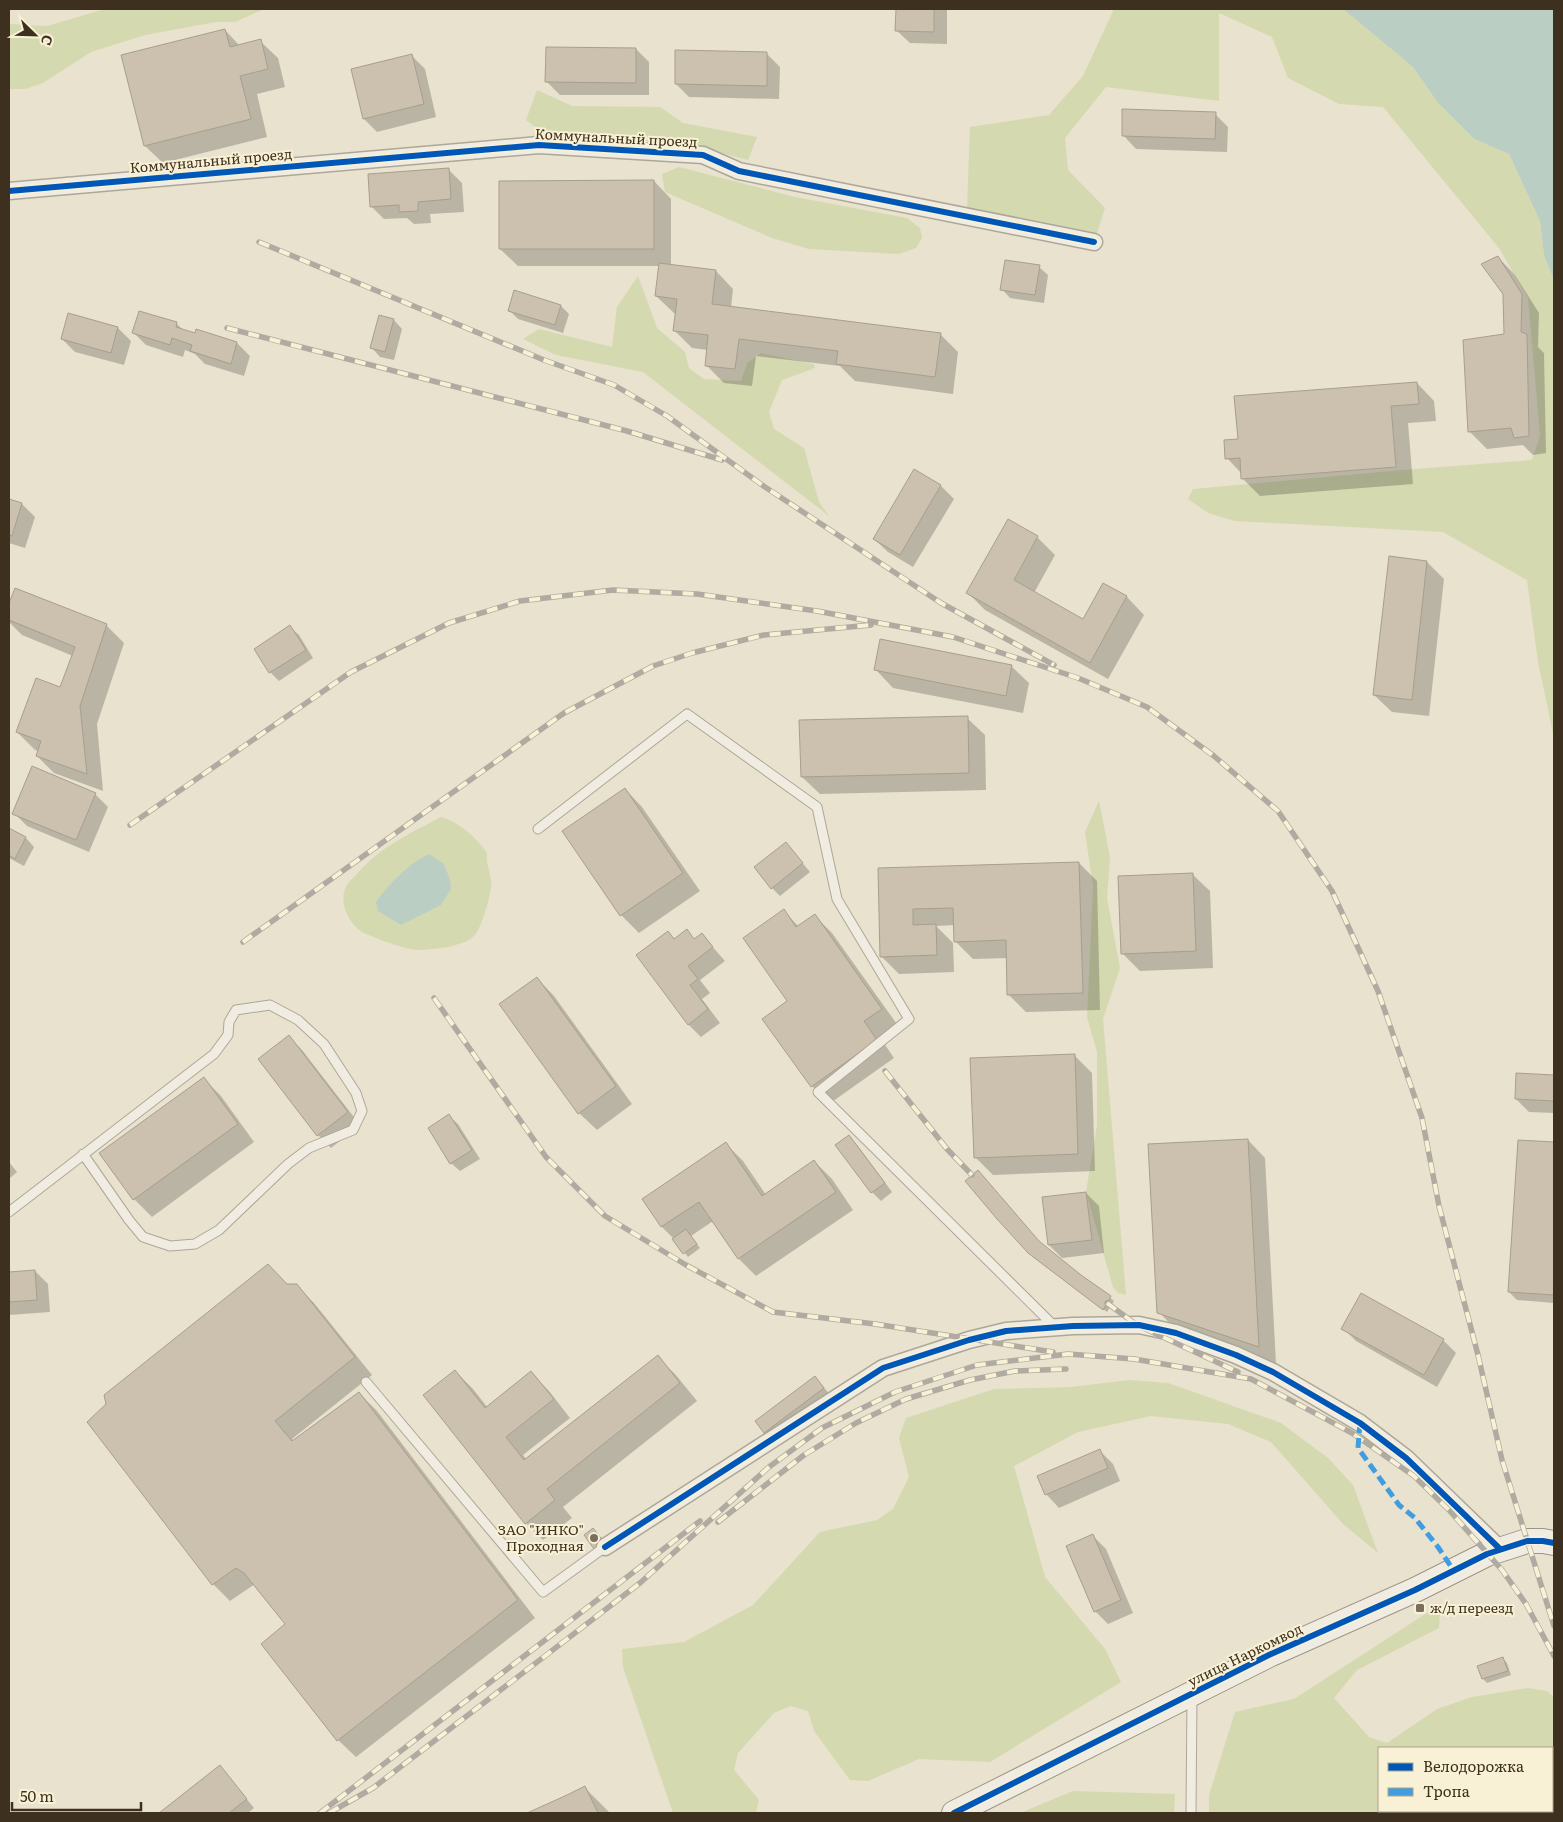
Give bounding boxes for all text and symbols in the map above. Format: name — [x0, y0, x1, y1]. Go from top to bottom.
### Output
north arrow — [10, 10, 60, 60]
text: С — [37, 32, 59, 49]
street label: Коммунальный проезд — [534, 123, 698, 151]
street label: Коммунальный проезд — [129, 143, 293, 177]
place label: ЗАО "ИНКО" Проходная — [498, 1519, 584, 1555]
marker: ЗАО "ИНКО" Проходная — [588, 1532, 600, 1544]
place label: ж/д переезд — [1430, 1597, 1513, 1617]
marker: ж/д переезд — [1414, 1602, 1426, 1614]
street label: улица Наркомвод — [1184, 1618, 1305, 1691]
legend — [1378, 1747, 1553, 1812]
text: Велодорожка — [1423, 1754, 1525, 1777]
text: Тропа — [1423, 1779, 1471, 1802]
scale bar — [12, 1780, 141, 1812]
text: 50 m — [20, 1784, 54, 1807]

